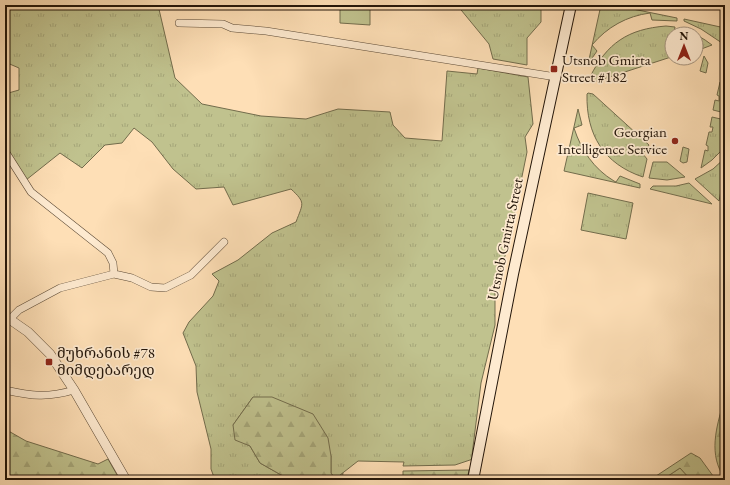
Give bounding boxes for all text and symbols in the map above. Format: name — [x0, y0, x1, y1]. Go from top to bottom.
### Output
north arrow — [664, 26, 704, 66]
text: N — [680, 29, 689, 43]
place label: Utsnob Gmirta Street #182 — [562, 50, 651, 86]
marker: Utsnob Gmirta Street #182 — [549, 64, 559, 74]
place label: Georgian Intelligence Service — [558, 122, 667, 158]
marker: Georgian Intelligence Service — [670, 136, 680, 146]
street label: Utsnob Gmirta Street — [482, 176, 527, 302]
place label: მუხრანის #78 მიმდებარედ — [57, 343, 155, 379]
marker: მუხრანის #78 მიმდებარედ — [44, 357, 54, 367]

